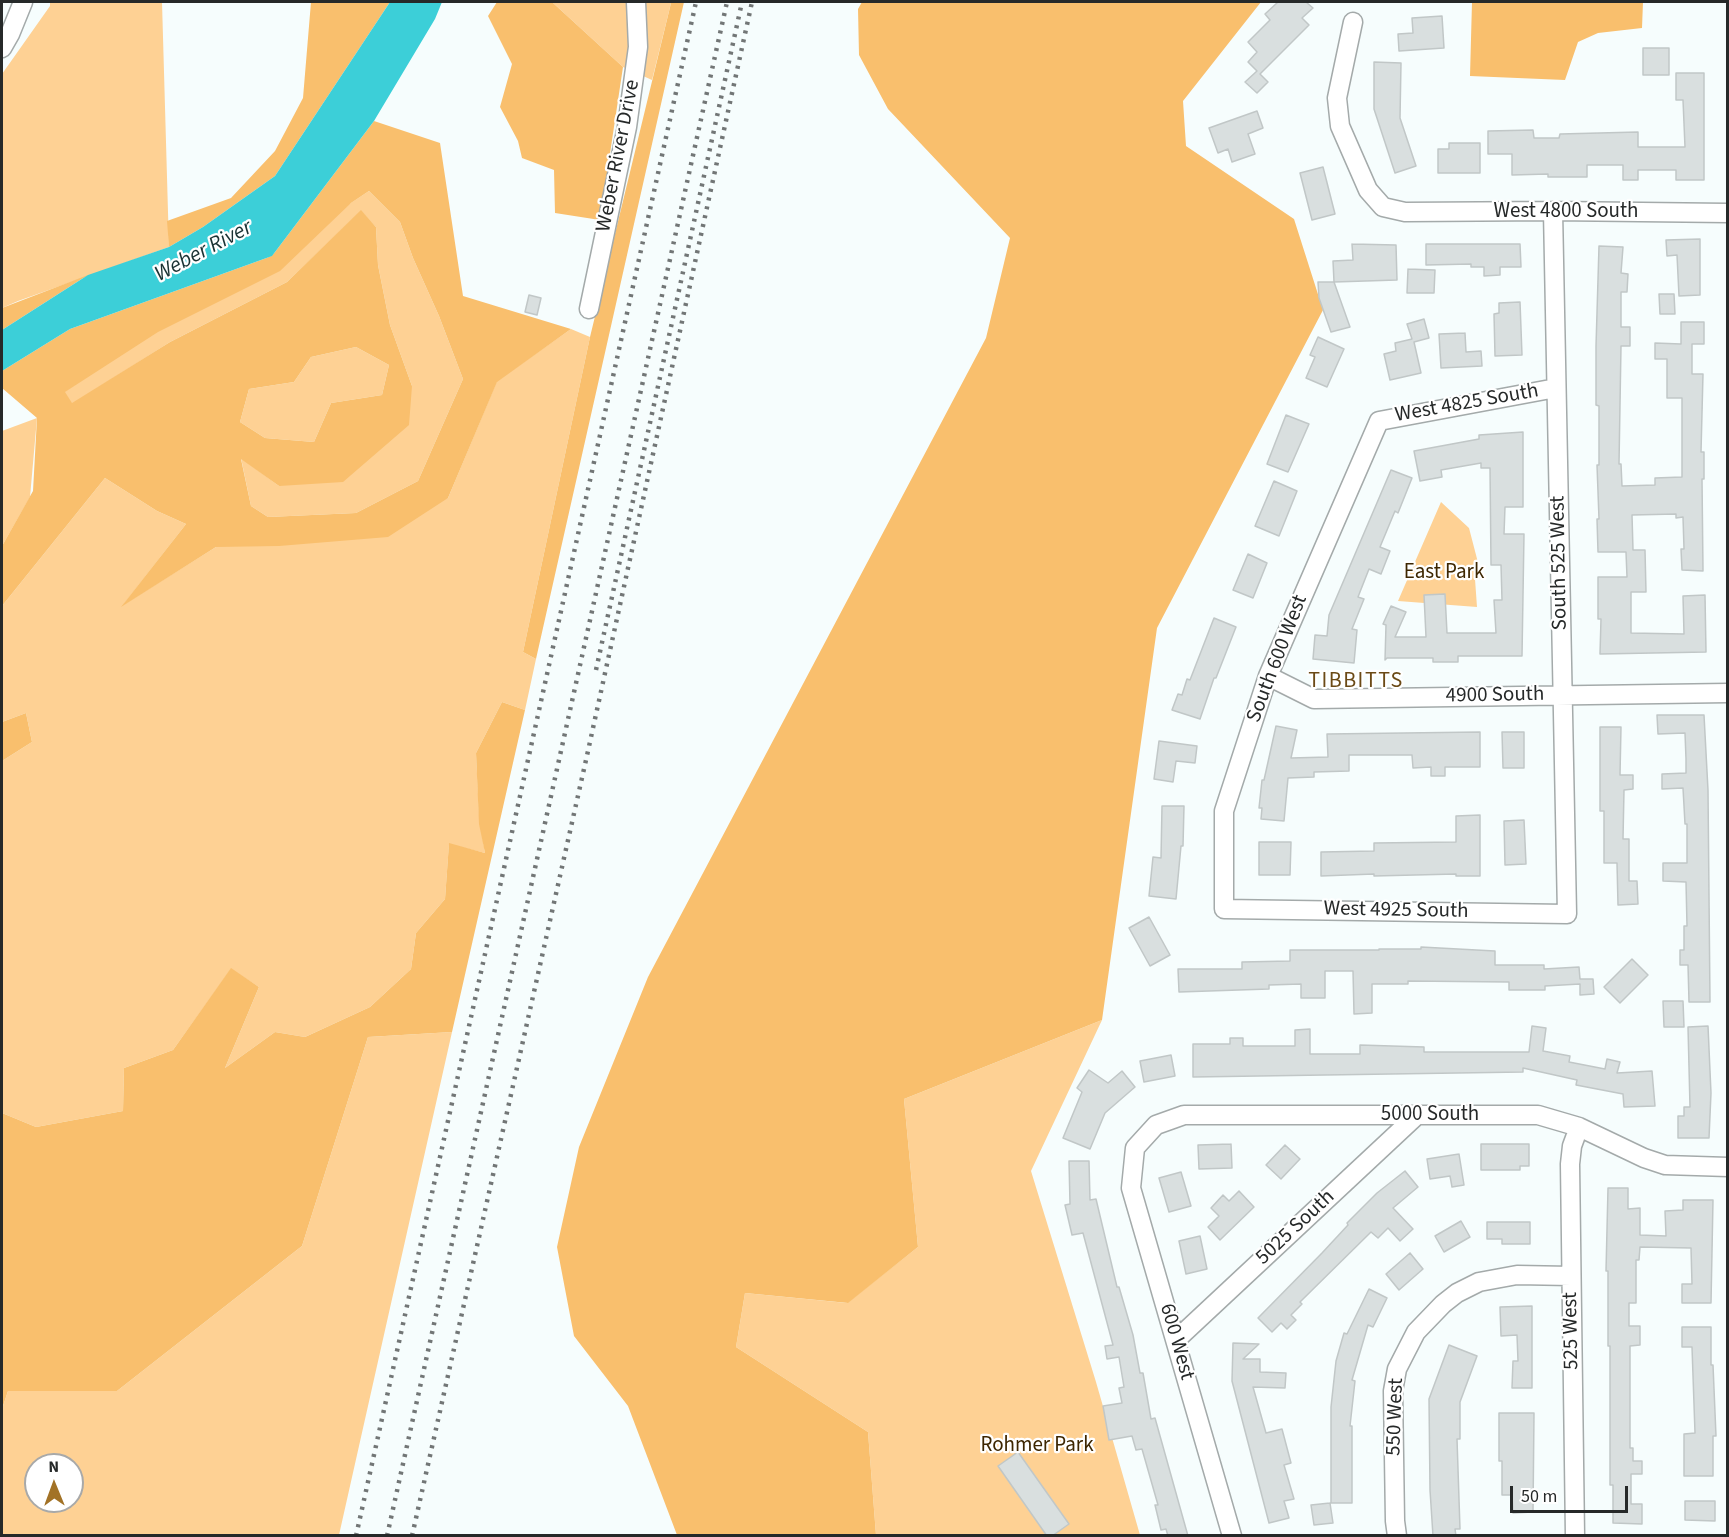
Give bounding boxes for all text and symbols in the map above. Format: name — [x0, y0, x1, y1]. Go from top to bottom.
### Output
street label: Weber River Drive — [592, 78, 646, 234]
street label: West 4800 South — [1493, 199, 1639, 225]
water label: Weber River — [151, 215, 257, 289]
street label: West 4825 South — [1393, 379, 1541, 429]
street label: South 525 West — [1546, 495, 1574, 631]
park label: East Park — [1404, 560, 1484, 586]
street label: South 600 West — [1242, 592, 1314, 726]
district label: TIBBITTS — [1308, 669, 1404, 695]
street label: 4900 South — [1446, 683, 1544, 709]
street label: West 4925 South — [1323, 897, 1469, 925]
street label: 5000 South — [1381, 1102, 1479, 1128]
street label: 5025 South — [1251, 1185, 1341, 1271]
street label: 525 West — [1559, 1292, 1585, 1370]
street label: 600 West — [1153, 1301, 1199, 1383]
street label: 550 West — [1382, 1378, 1410, 1456]
park label: Rohmer Park — [980, 1433, 1094, 1459]
north arrow — [24, 1453, 84, 1513]
text: N — [48, 1456, 59, 1478]
scale bar — [1513, 1474, 1632, 1512]
text: 50 m — [1521, 1484, 1557, 1509]

